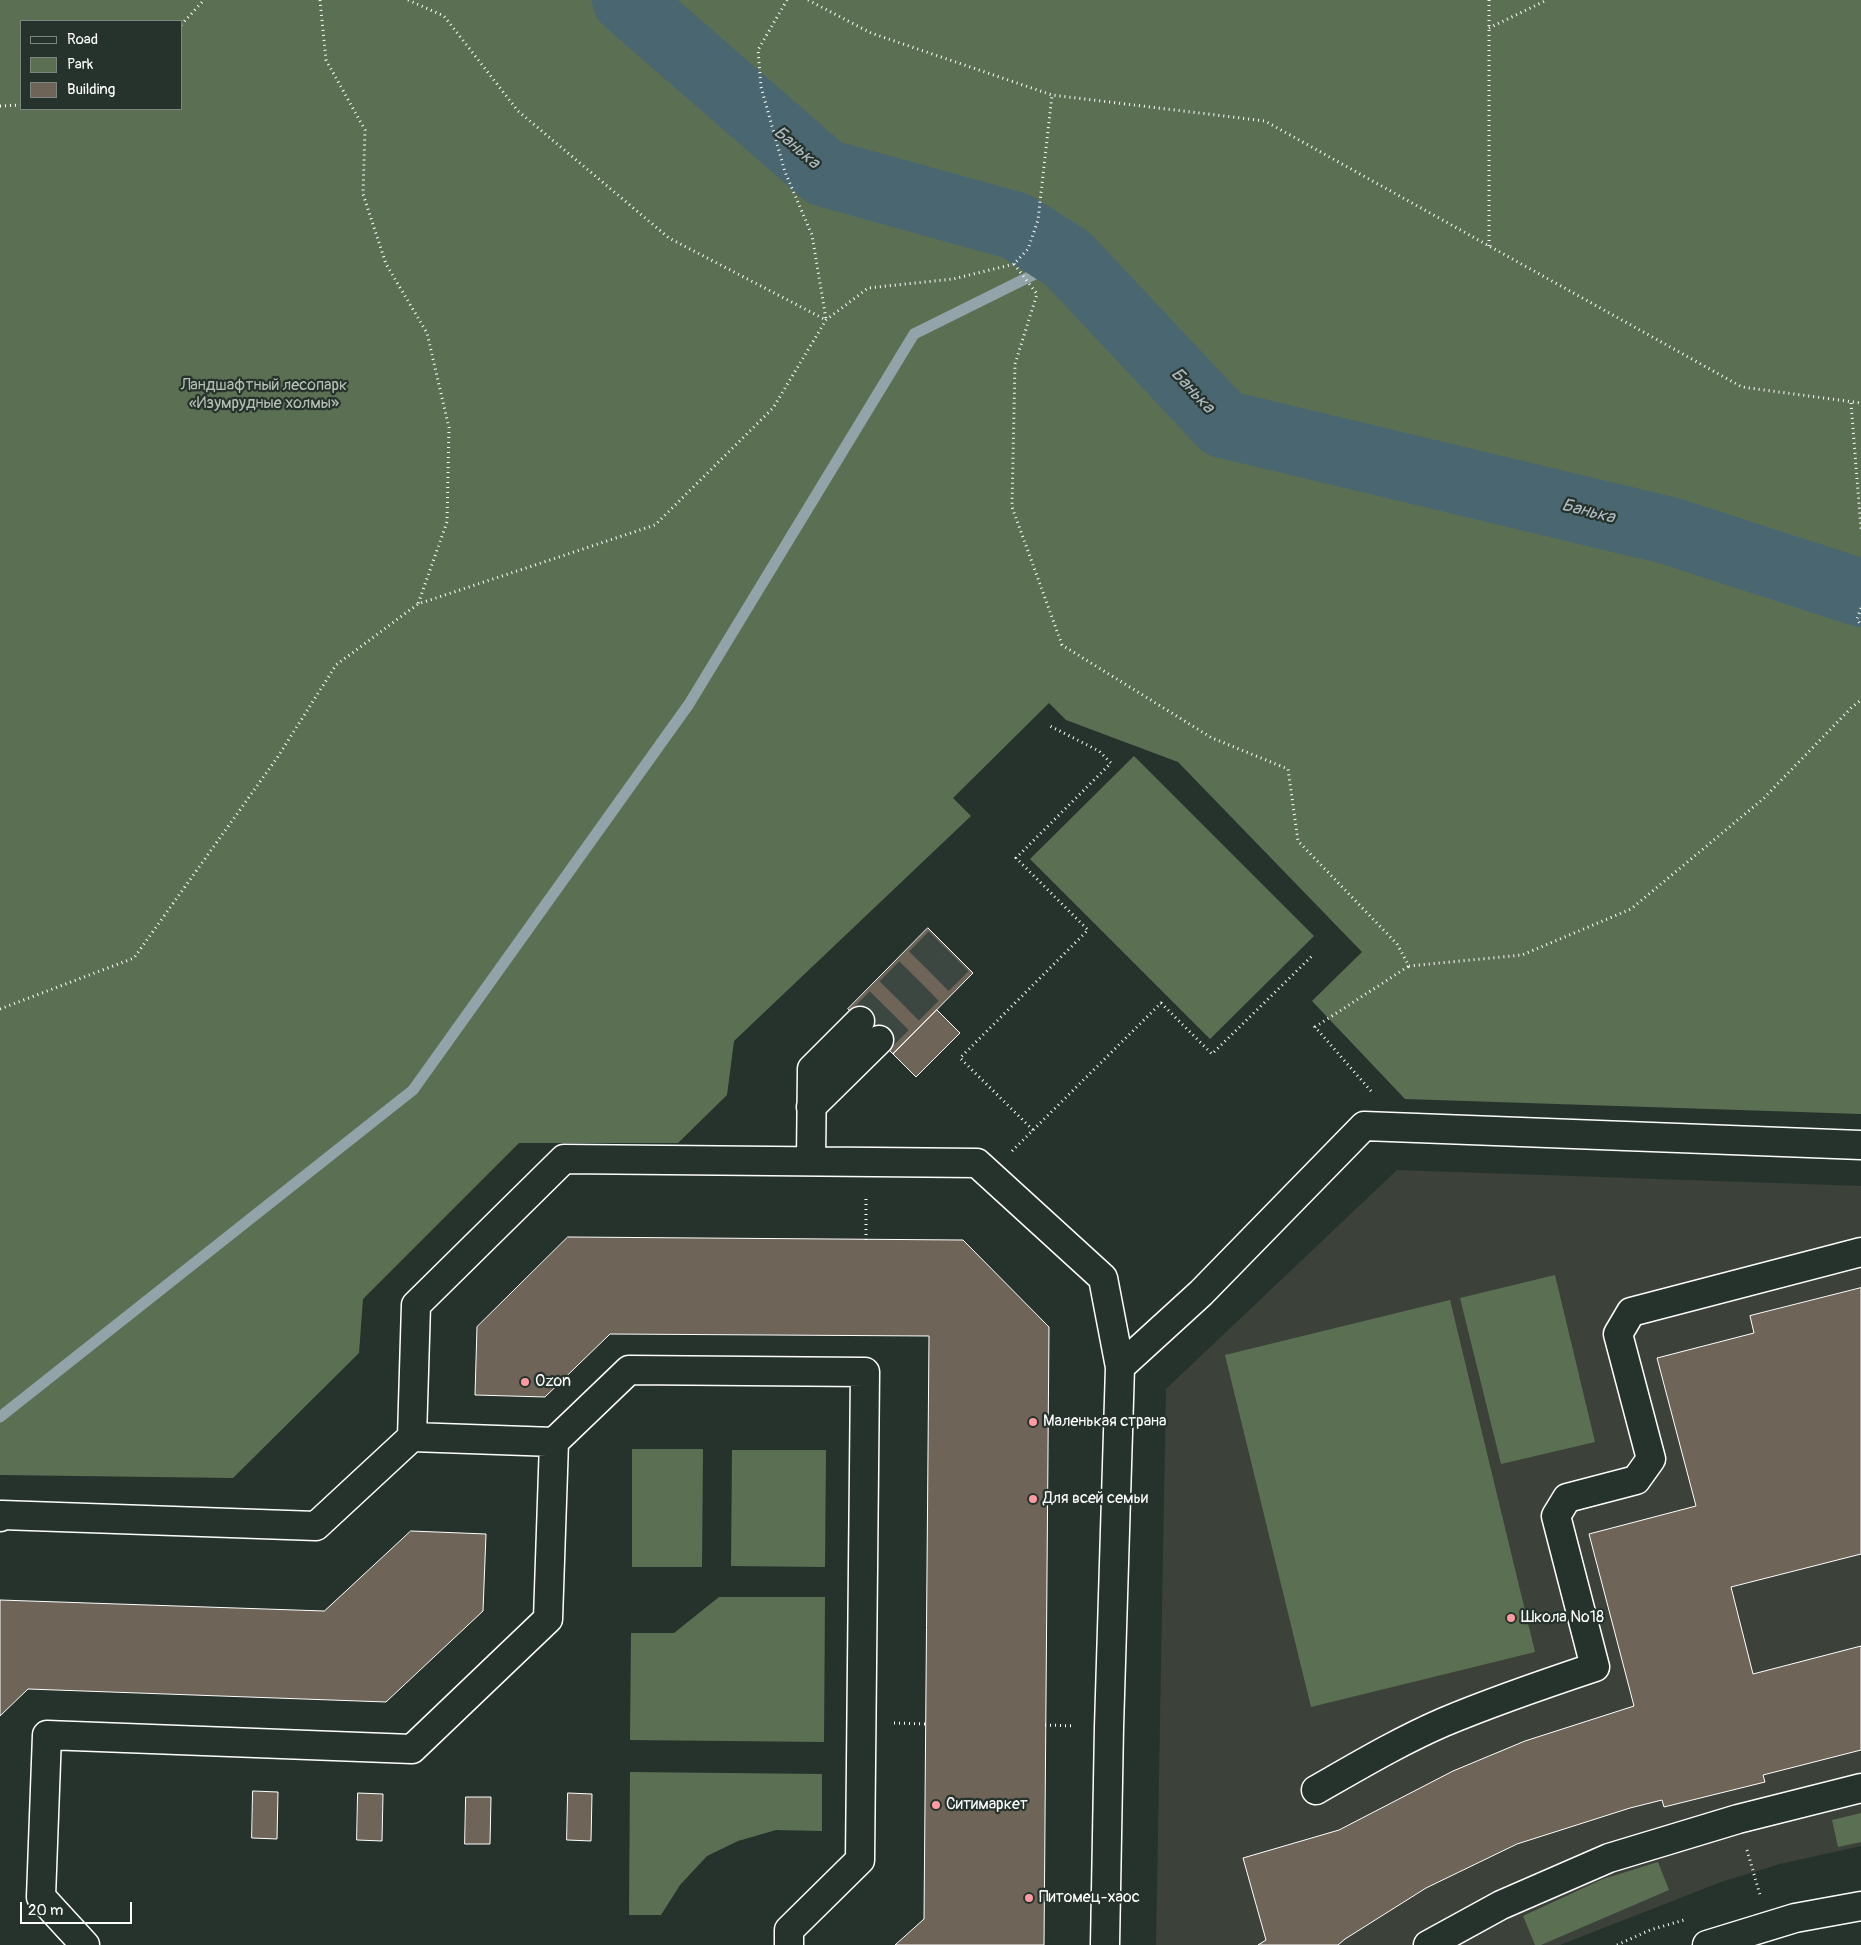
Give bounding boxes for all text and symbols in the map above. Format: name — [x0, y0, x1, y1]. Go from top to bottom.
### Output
legend — [20, 20, 182, 110]
text: Road — [67, 30, 98, 49]
text: Park — [67, 55, 93, 74]
text: Building — [67, 80, 115, 99]
water label: Банька — [769, 122, 823, 174]
water label: Банька — [1166, 364, 1218, 418]
park label: Ландшафтный лесопарк «Изумрудные холмы» — [181, 376, 347, 414]
water label: Банька — [1559, 495, 1617, 529]
place label: Ozon — [535, 1372, 571, 1392]
marker: Ozon — [519, 1376, 531, 1388]
place label: Маленькая страна — [1043, 1412, 1167, 1432]
marker: Маленькая страна — [1027, 1416, 1039, 1428]
place label: Для всей семьи — [1043, 1489, 1148, 1509]
marker: Для всей семьи — [1027, 1493, 1039, 1505]
place label: Школа №18 — [1521, 1608, 1604, 1628]
marker: Школа №18 — [1505, 1612, 1517, 1624]
place label: Ситимаркет — [946, 1795, 1028, 1815]
marker: Ситимаркет — [930, 1799, 942, 1811]
place label: Питомец-хаос — [1039, 1888, 1140, 1908]
scale bar — [22, 1892, 135, 1924]
marker: Питомец-хаос — [1023, 1892, 1035, 1904]
text: 20 m — [28, 1901, 63, 1920]

